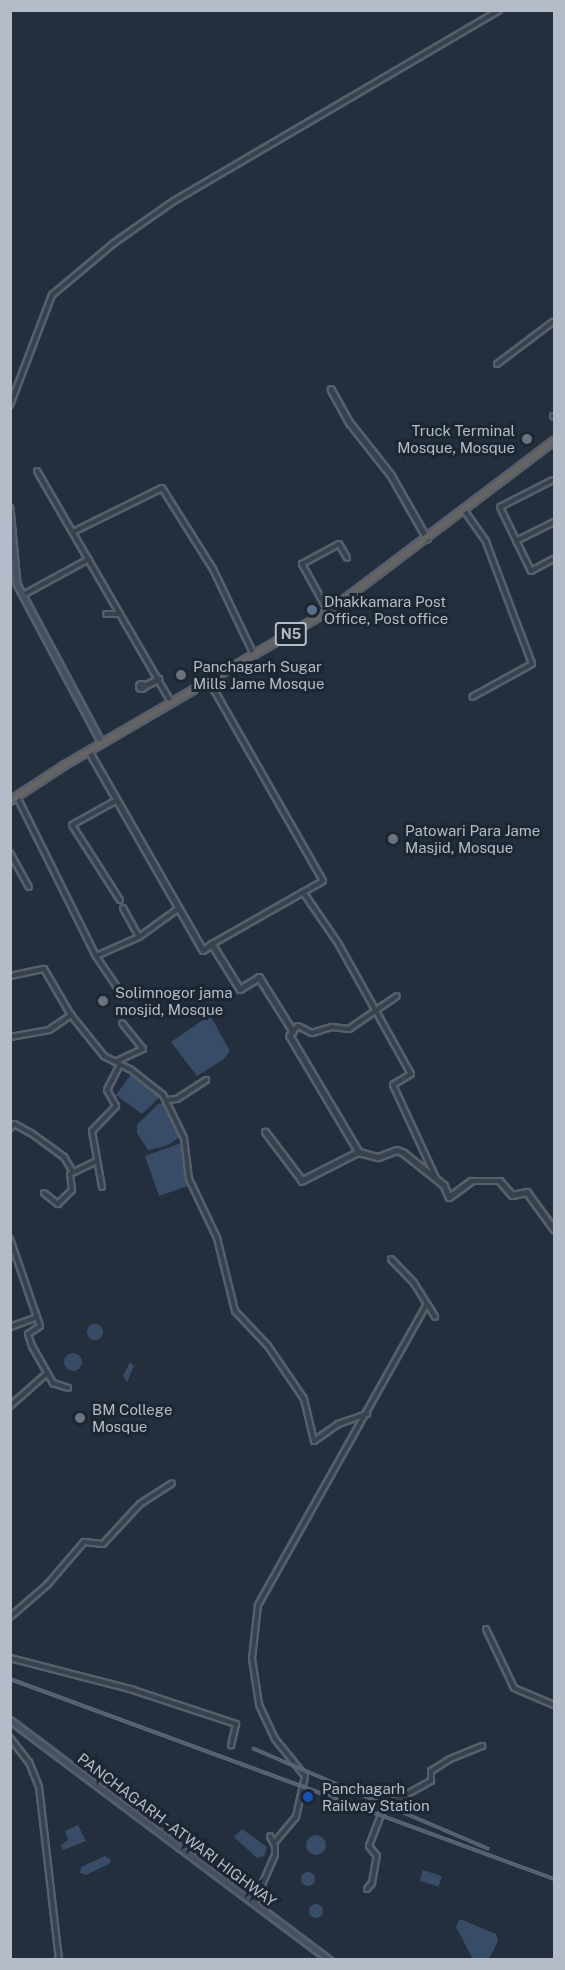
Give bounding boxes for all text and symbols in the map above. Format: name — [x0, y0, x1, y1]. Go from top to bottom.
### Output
place label: Truck Terminal Mosque, Mosque — [397, 421, 515, 456]
marker: Truck Terminal Mosque, Mosque — [520, 432, 534, 446]
place label: Dhakkamara Post Office, Post office — [324, 592, 449, 627]
marker: Dhakkamara Post Office, Post office — [305, 603, 319, 617]
road number: N5 — [274, 623, 308, 645]
place label: Panchagarh Sugar Mills Jame Mosque — [193, 657, 325, 692]
marker: Panchagarh Sugar Mills Jame Mosque — [174, 668, 188, 682]
place label: Patowari Para Jame Masjid, Mosque — [405, 821, 540, 856]
marker: Patowari Para Jame Masjid, Mosque — [386, 832, 400, 846]
place label: Solimnogor jama mosjid, Mosque — [115, 983, 232, 1018]
marker: Solimnogor jama mosjid, Mosque — [96, 994, 110, 1008]
place label: BM College Mosque — [92, 1400, 172, 1435]
marker: BM College Mosque — [73, 1411, 87, 1425]
street label: PANCHAGARH - ATWARI HIGHWAY — [72, 1748, 282, 1912]
place label: Panchagarh Railway Station — [322, 1779, 430, 1814]
marker: Panchagarh Railway Station — [299, 1788, 317, 1806]

